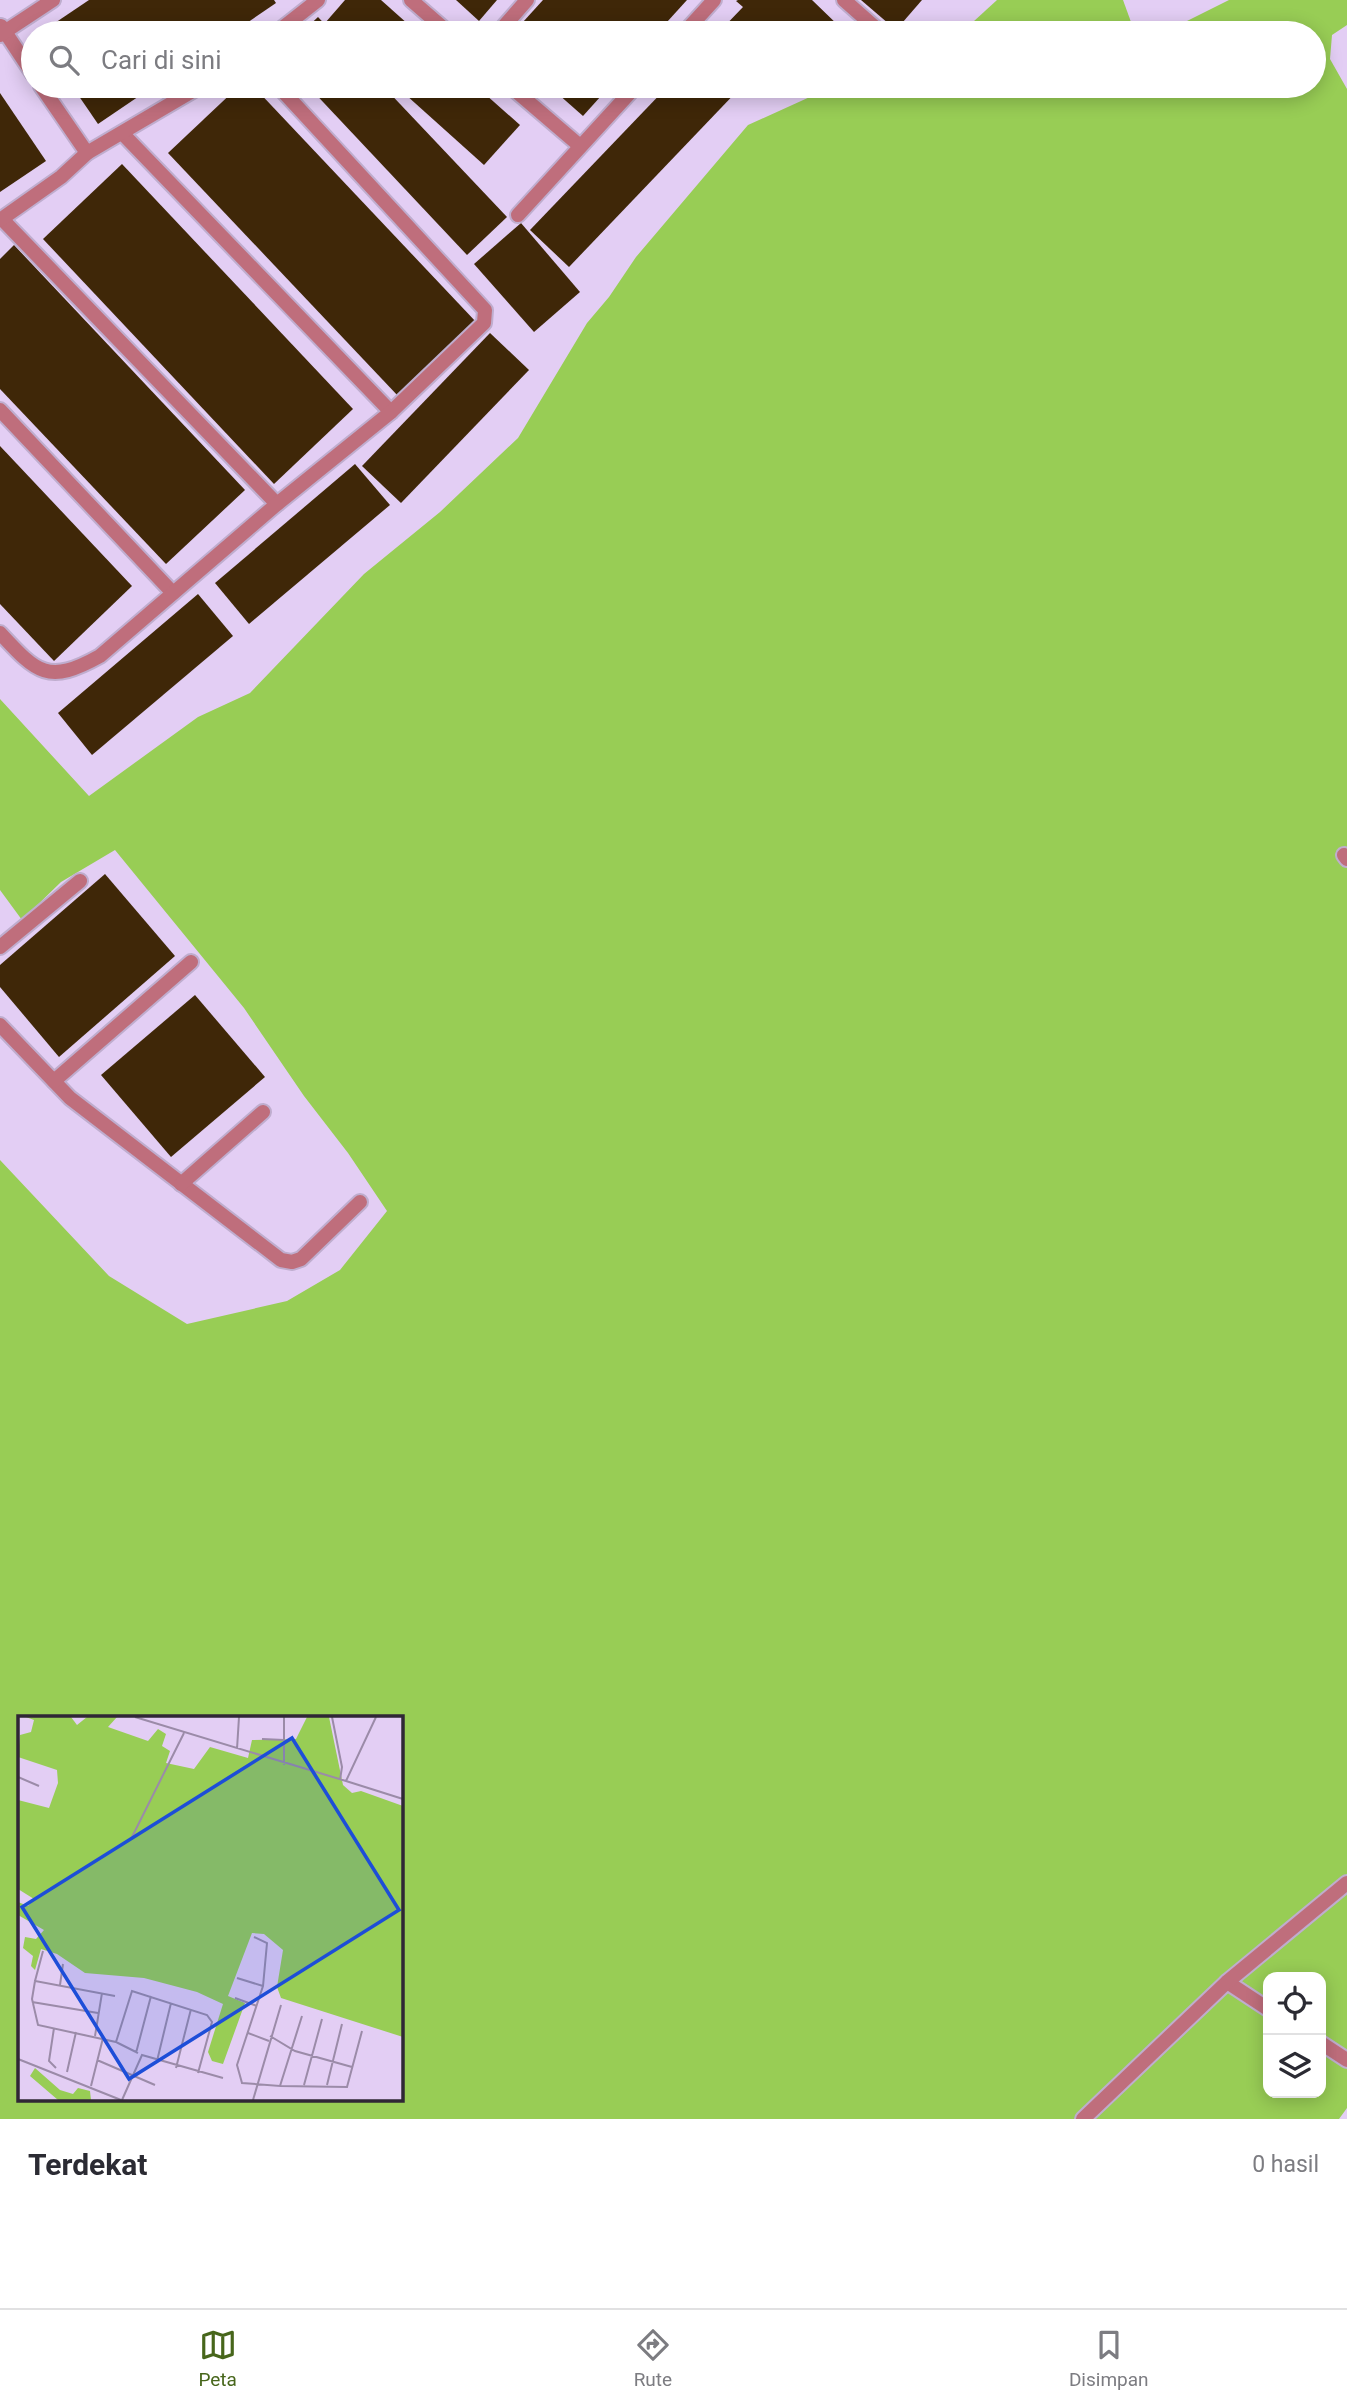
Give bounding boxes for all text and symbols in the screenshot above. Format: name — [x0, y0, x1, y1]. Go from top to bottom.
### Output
search box — [21, 21, 1326, 98]
icon: search — [45, 41, 83, 79]
text: Cari di sini — [101, 45, 222, 75]
inset map — [18, 1716, 402, 2102]
map controls — [1263, 1972, 1326, 2098]
button: locate — [1263, 1972, 1326, 2035]
button: layers — [1263, 2035, 1326, 2098]
text: Terdekat — [28, 2147, 147, 2182]
text: 0 hasil — [1252, 2151, 1319, 2178]
tab: Peta — [198, 2326, 237, 2391]
tab: Rute — [634, 2326, 672, 2391]
tab: Disimpan — [1069, 2326, 1149, 2391]

